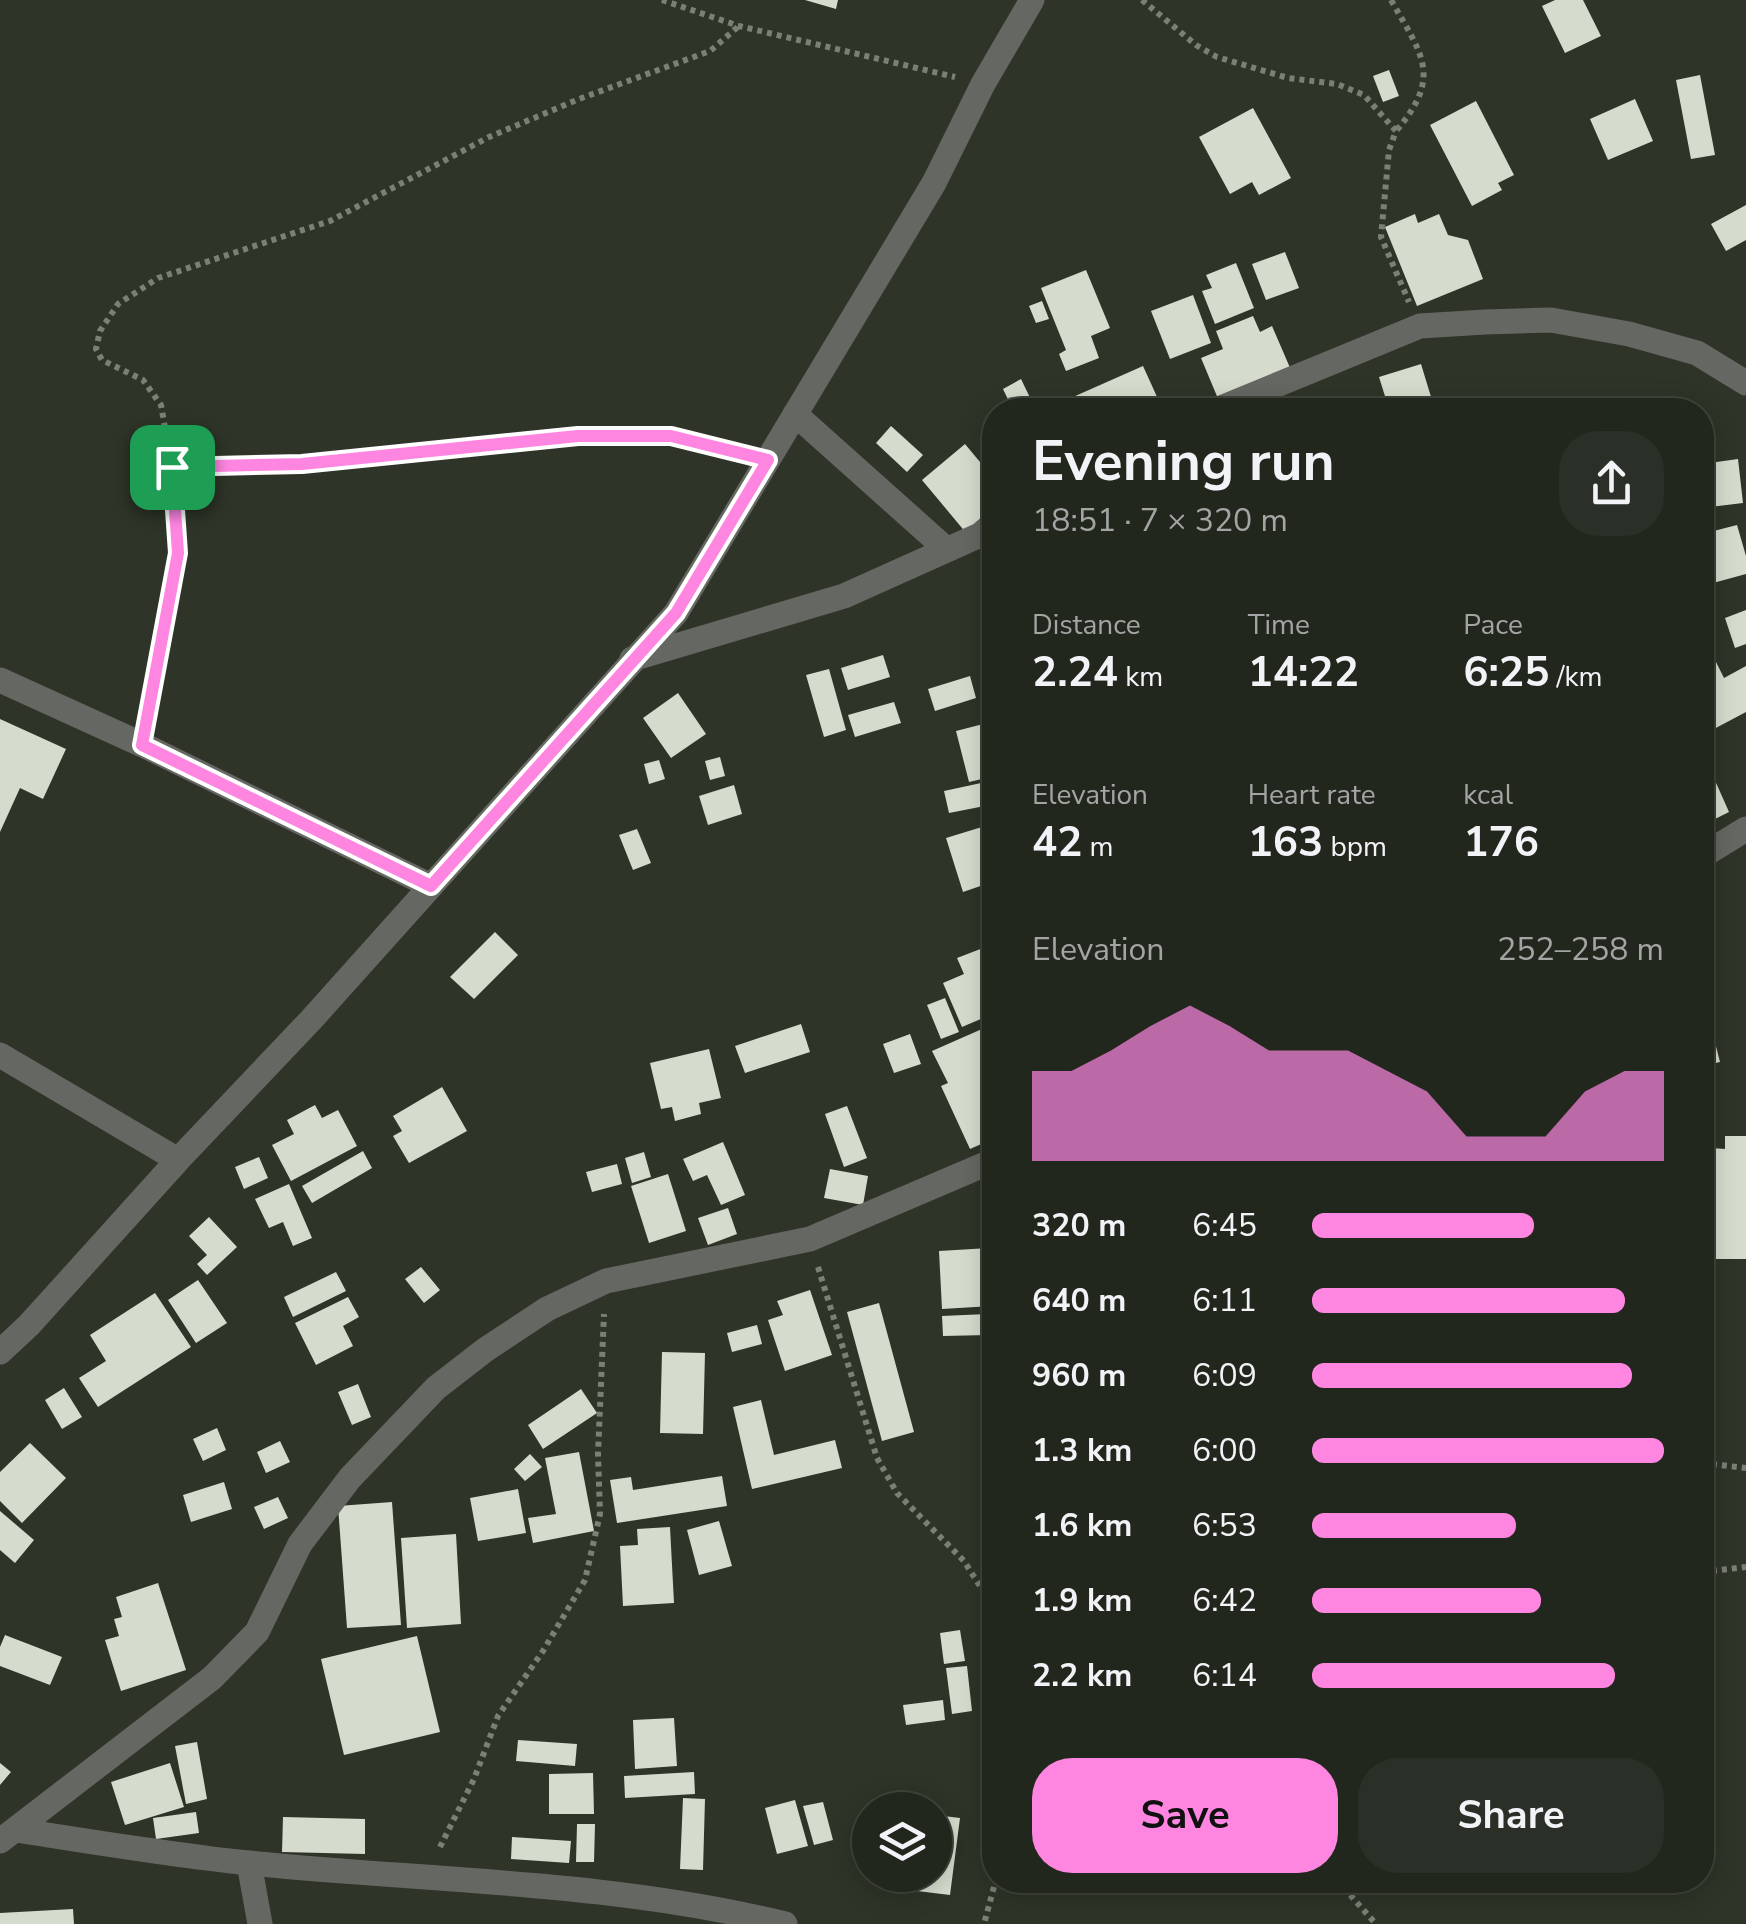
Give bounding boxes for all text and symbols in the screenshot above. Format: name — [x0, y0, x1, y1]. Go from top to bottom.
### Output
text: Evening run — [1032, 424, 1335, 499]
pin — [130, 425, 215, 510]
button: share — [1559, 431, 1664, 536]
icon: arrive — [145, 440, 200, 495]
text: 18:51 · 7 × 320 m — [1032, 499, 1288, 542]
text: Distance — [1032, 606, 1141, 644]
text: Time — [1248, 606, 1310, 644]
text: Pace — [1463, 606, 1523, 644]
text: 2.24 — [1032, 644, 1118, 701]
text: 14:22 — [1248, 644, 1359, 701]
text: 6:25 — [1463, 644, 1549, 701]
text: km — [1118, 658, 1163, 696]
text: /km — [1549, 658, 1602, 696]
text: Elevation — [1032, 776, 1148, 814]
text: Heart rate — [1248, 776, 1376, 814]
text: kcal — [1463, 776, 1513, 814]
text: 42 — [1032, 814, 1082, 871]
text: 163 — [1248, 814, 1323, 871]
text: 176 — [1463, 814, 1539, 871]
text: m — [1082, 828, 1114, 866]
text: bpm — [1323, 828, 1387, 866]
text: Elevation — [1032, 928, 1165, 971]
text: 252–258 m — [1497, 928, 1664, 971]
text: 320 m — [1032, 1204, 1126, 1247]
text: 6:45 — [1192, 1204, 1257, 1247]
text: 640 m — [1032, 1279, 1126, 1322]
text: 6:11 — [1192, 1279, 1257, 1322]
text: 960 m — [1032, 1354, 1126, 1397]
text: 6:09 — [1192, 1354, 1257, 1397]
text: 1.3 km — [1032, 1429, 1132, 1472]
text: 6:00 — [1192, 1429, 1257, 1472]
text: 1.6 km — [1032, 1504, 1132, 1547]
text: 6:53 — [1192, 1504, 1257, 1547]
text: 1.9 km — [1032, 1579, 1132, 1622]
text: 6:42 — [1192, 1579, 1257, 1622]
text: 2.2 km — [1032, 1654, 1132, 1697]
text: 6:14 — [1192, 1654, 1257, 1697]
button: Save — [1032, 1758, 1338, 1873]
button: Share — [1358, 1758, 1664, 1873]
map controls — [852, 1792, 952, 1892]
button: layers — [852, 1792, 952, 1892]

